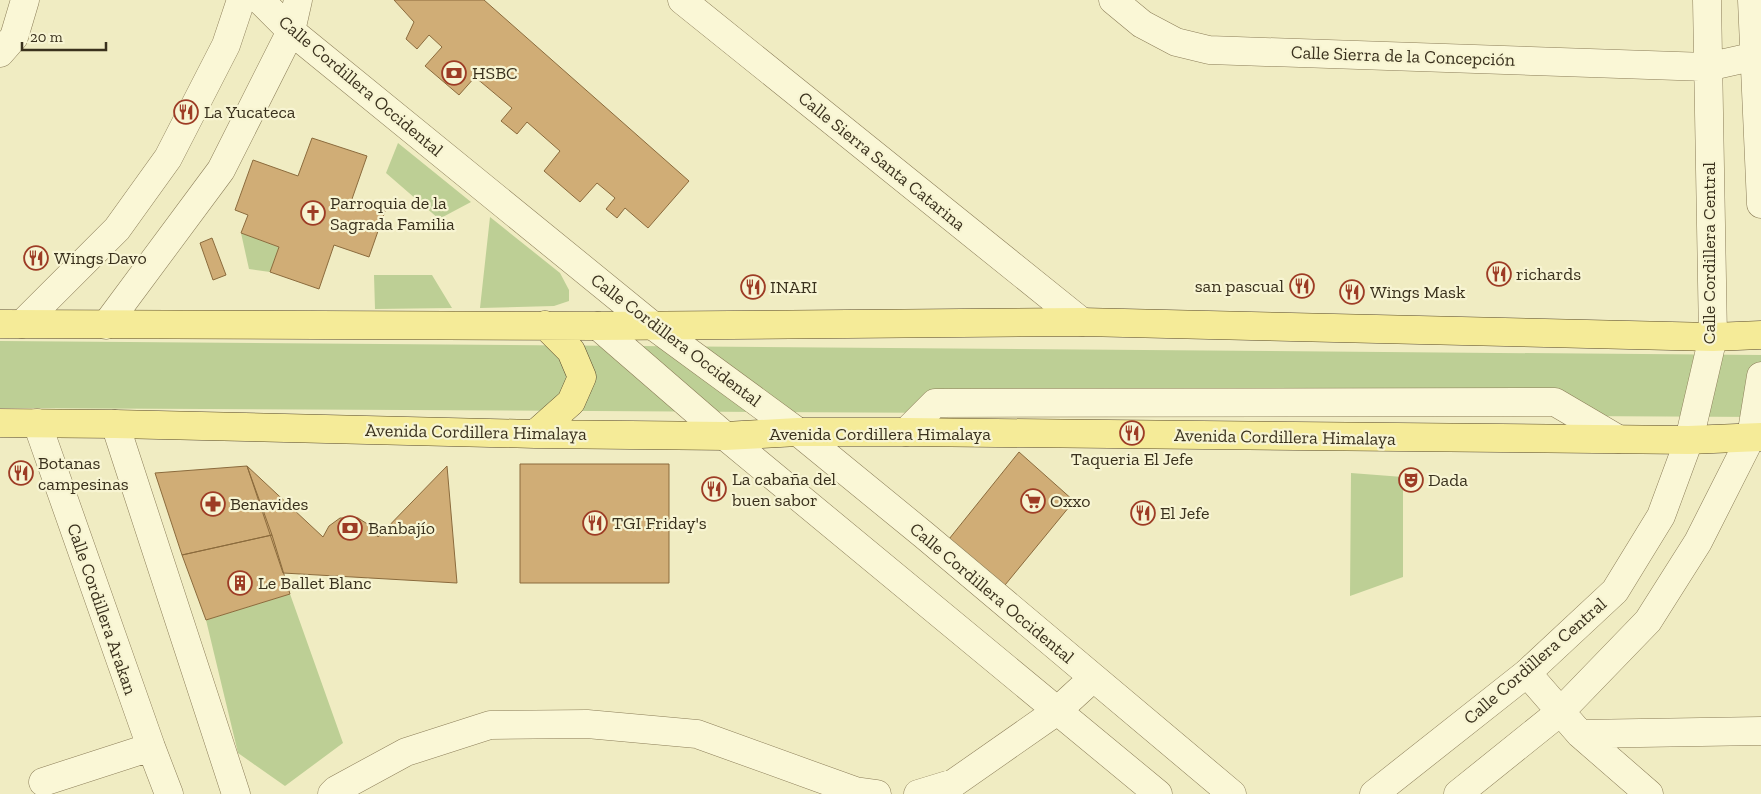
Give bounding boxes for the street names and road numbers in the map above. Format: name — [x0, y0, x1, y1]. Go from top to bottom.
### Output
street label: Calle Cordillera Occidental — [274, 11, 448, 161]
street label: Calle Sierra de la Concepción — [1291, 41, 1516, 71]
street label: Calle Sierra Santa Catarina — [794, 87, 970, 235]
street label: Calle Cordillera Central — [1698, 162, 1720, 344]
street label: Calle Cordillera Occidental — [586, 269, 766, 411]
street label: Avenida Cordillera Himalaya — [365, 419, 587, 445]
street label: Avenida Cordillera Himalaya — [769, 423, 991, 445]
street label: Avenida Cordillera Himalaya — [1174, 424, 1396, 450]
street label: Calle Cordillera Occidental — [905, 518, 1079, 668]
street label: Calle Cordillera Arakan — [62, 520, 142, 698]
street label: Calle Cordillera Central — [1459, 593, 1611, 729]

